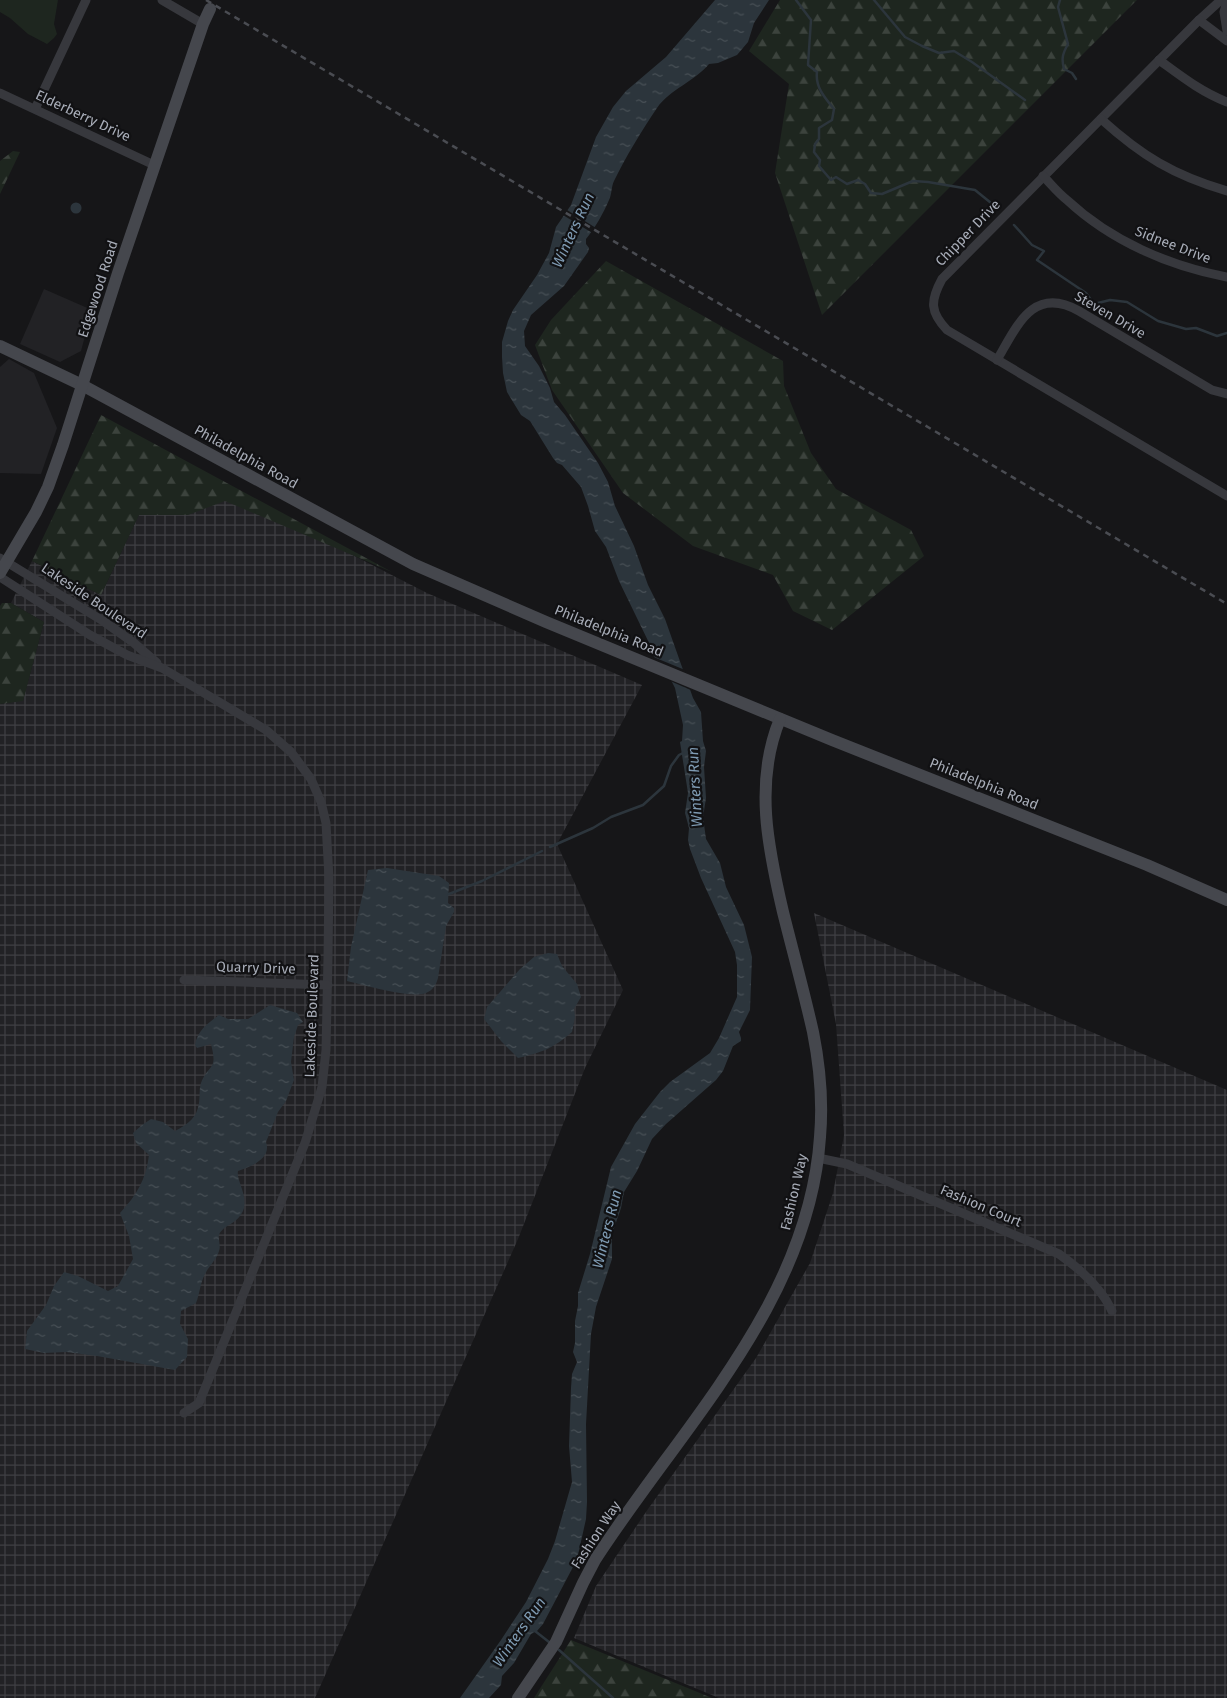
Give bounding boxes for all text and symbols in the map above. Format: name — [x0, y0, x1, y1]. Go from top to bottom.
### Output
street label: Elderberry Drive — [33, 87, 133, 145]
water label: Winters Run — [548, 190, 598, 270]
street label: Chipper Drive — [932, 196, 1004, 270]
street label: Sidnee Drive — [1133, 223, 1213, 267]
street label: Edgewood Road — [74, 238, 122, 340]
street label: Steven Drive — [1071, 288, 1149, 342]
street label: Philadelphia Road — [191, 421, 301, 493]
street label: Lakeside Boulevard — [38, 559, 150, 643]
street label: Philadelphia Road — [552, 601, 666, 661]
water label: Winters Run — [684, 746, 706, 828]
street label: Philadelphia Road — [927, 754, 1041, 814]
street label: Lakeside Boulevard — [301, 954, 323, 1078]
street label: Quarry Drive — [216, 958, 296, 978]
street label: Fashion Way — [777, 1152, 811, 1232]
street label: Fashion Court — [938, 1181, 1025, 1231]
water label: Winters Run — [589, 1188, 625, 1270]
street label: Fashion Way — [568, 1498, 624, 1572]
water label: Winters Run — [489, 1594, 549, 1670]

